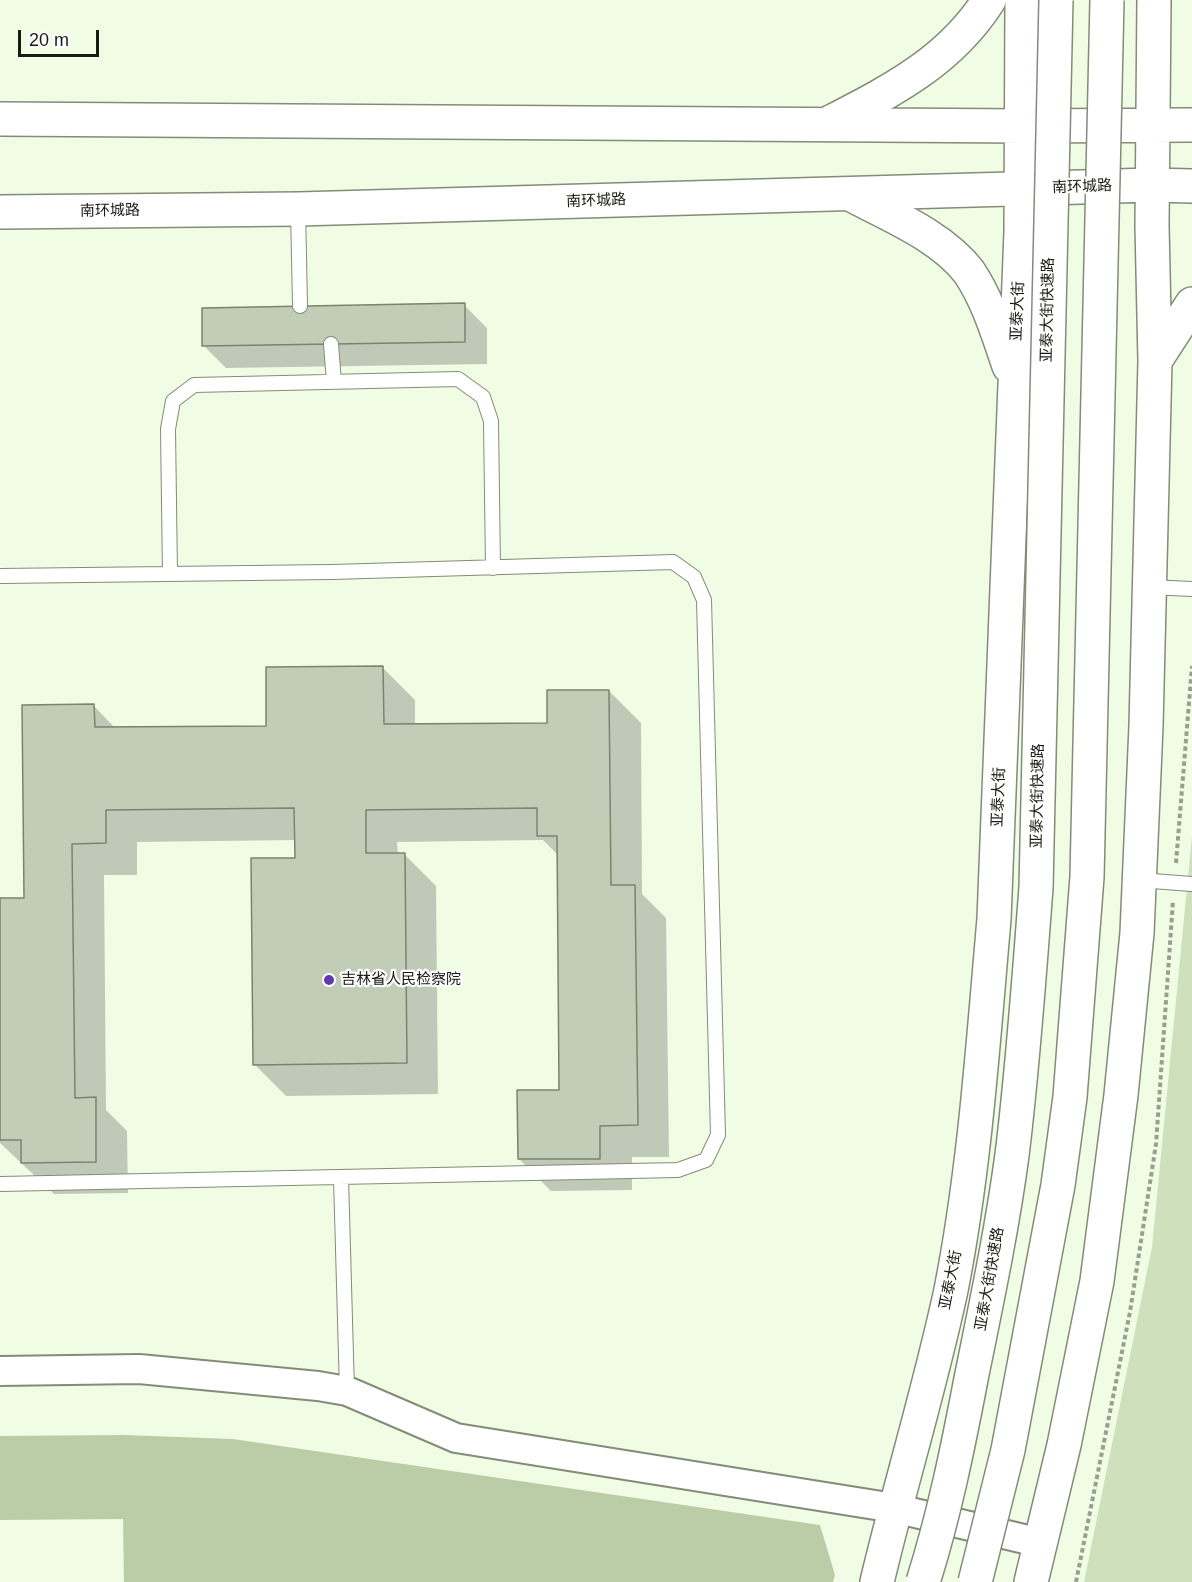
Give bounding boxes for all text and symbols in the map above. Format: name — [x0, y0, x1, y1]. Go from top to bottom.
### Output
scale bar — [21, 18, 102, 56]
text: 20 m — [29, 30, 69, 50]
street label: 南环城路 — [1052, 177, 1112, 197]
street label: 南环城路 — [566, 191, 626, 211]
street label: 南环城路 — [80, 201, 140, 221]
street label: 亚泰大街快速路 — [1038, 257, 1058, 363]
street label: 亚泰大街 — [1008, 281, 1028, 341]
street label: 亚泰大街快速路 — [1028, 743, 1048, 849]
street label: 亚泰大街 — [989, 767, 1009, 827]
place label: 吉林省人民检察院 — [341, 971, 461, 989]
marker: 吉林省人民检察院 — [322, 973, 336, 987]
street label: 亚泰大街快速路 — [972, 1226, 1008, 1332]
street label: 亚泰大街 — [936, 1249, 966, 1311]

